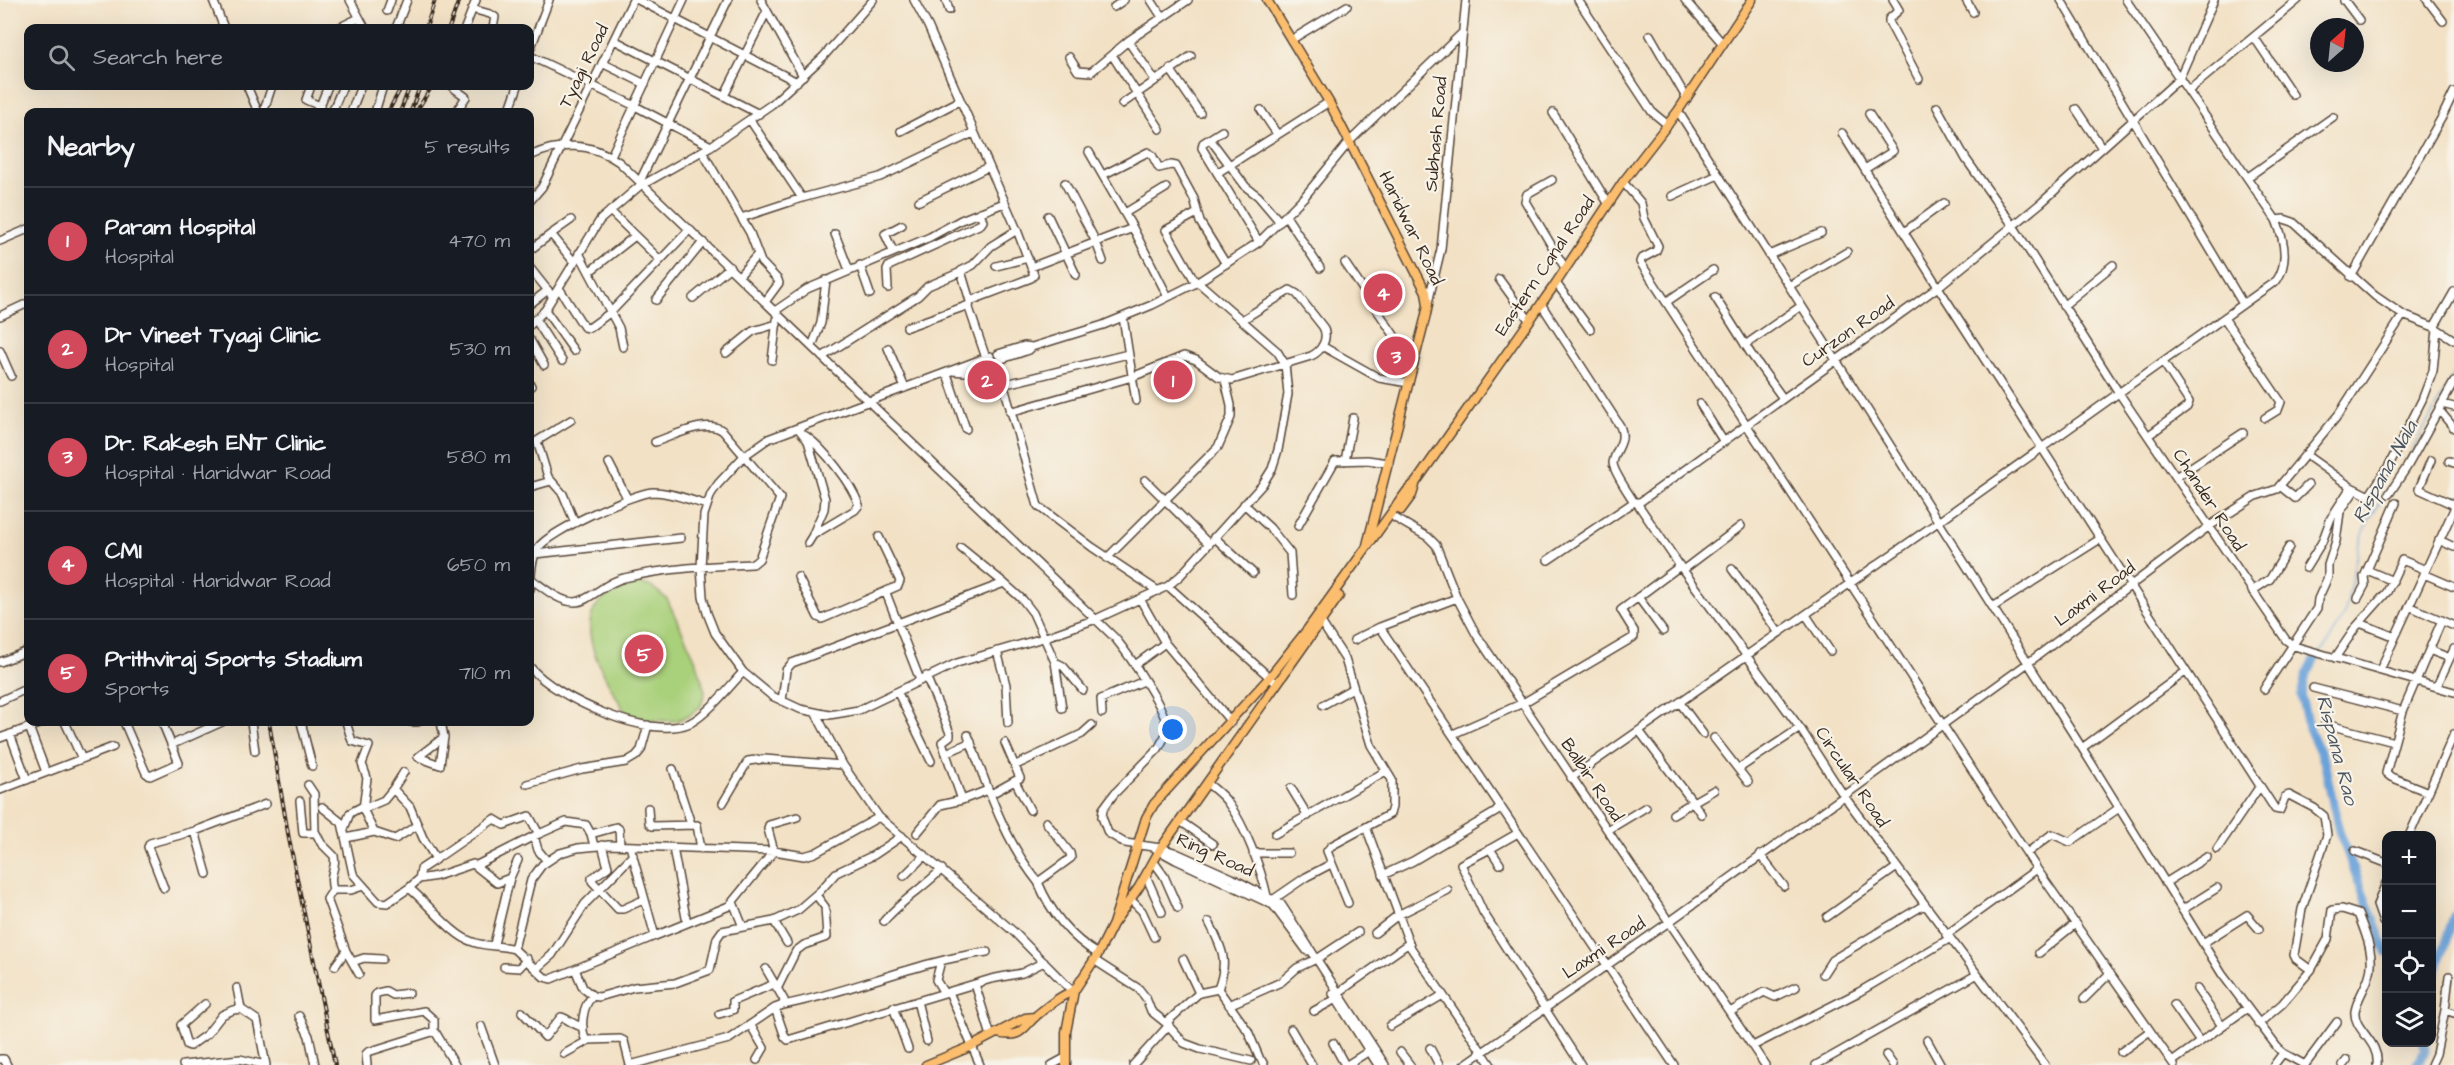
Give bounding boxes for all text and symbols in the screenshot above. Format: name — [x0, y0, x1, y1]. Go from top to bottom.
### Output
north arrow — [2310, 18, 2364, 72]
street label: Tyagi Road — [553, 20, 616, 113]
search box — [24, 24, 534, 90]
icon: search — [45, 41, 78, 74]
text: Search here — [93, 42, 223, 73]
street label: Subhash Road — [1419, 75, 1453, 193]
text: Nearby — [48, 129, 135, 165]
text: 5 results — [425, 133, 510, 161]
street label: Haridwar Road — [1373, 167, 1449, 289]
street label: Eastern Canal Road — [1489, 191, 1601, 341]
text: Param Hospital — [105, 212, 255, 243]
text: 1 — [66, 227, 69, 255]
text: 470 m — [448, 227, 510, 255]
text: Hospital — [105, 243, 174, 271]
pin: 4 — [1364, 270, 1402, 316]
street label: Curzon Road — [1796, 291, 1900, 373]
text: Dr Vineet Tyagi Clinic — [105, 320, 321, 351]
pin: 3 — [1376, 334, 1416, 378]
text: 2 — [62, 335, 73, 363]
text: 530 m — [449, 335, 510, 363]
text: Hospital — [105, 351, 174, 379]
pin: 2 — [968, 358, 1006, 403]
pin: 1 — [1154, 358, 1192, 403]
water label: Rispana Nala — [2345, 415, 2425, 528]
text: Dr. Rakesh ENT Clinic — [105, 428, 326, 459]
text: 3 — [62, 443, 73, 471]
text: 580 m — [447, 443, 510, 471]
street label: Chander Road — [2167, 444, 2251, 556]
text: Hospital · Haridwar Road — [105, 459, 331, 487]
text: CMI — [105, 536, 142, 567]
text: 4 — [61, 551, 74, 579]
text: 650 m — [447, 551, 510, 579]
street label: Laxmi Road — [2049, 555, 2141, 633]
text: Hospital · Haridwar Road — [105, 567, 331, 595]
pin: 5 — [624, 632, 664, 676]
text: Prithviraj Sports Stadium — [105, 644, 362, 675]
text: 5 — [60, 659, 75, 687]
text: 710 m — [459, 659, 510, 687]
text: Sports — [105, 675, 169, 703]
water label: Rispana Rao — [2309, 692, 2366, 810]
your location — [1158, 715, 1187, 744]
street label: Circular Road — [1809, 722, 1895, 832]
street label: Balbir Road — [1555, 733, 1629, 827]
street label: Ring Road — [1172, 827, 1258, 884]
map controls — [2382, 831, 2436, 1047]
button: + — [2382, 831, 2436, 885]
button: − — [2382, 885, 2436, 939]
street label: Laxmi Road — [1557, 911, 1651, 985]
button: locate — [2382, 939, 2436, 993]
button: layers — [2382, 993, 2436, 1047]

